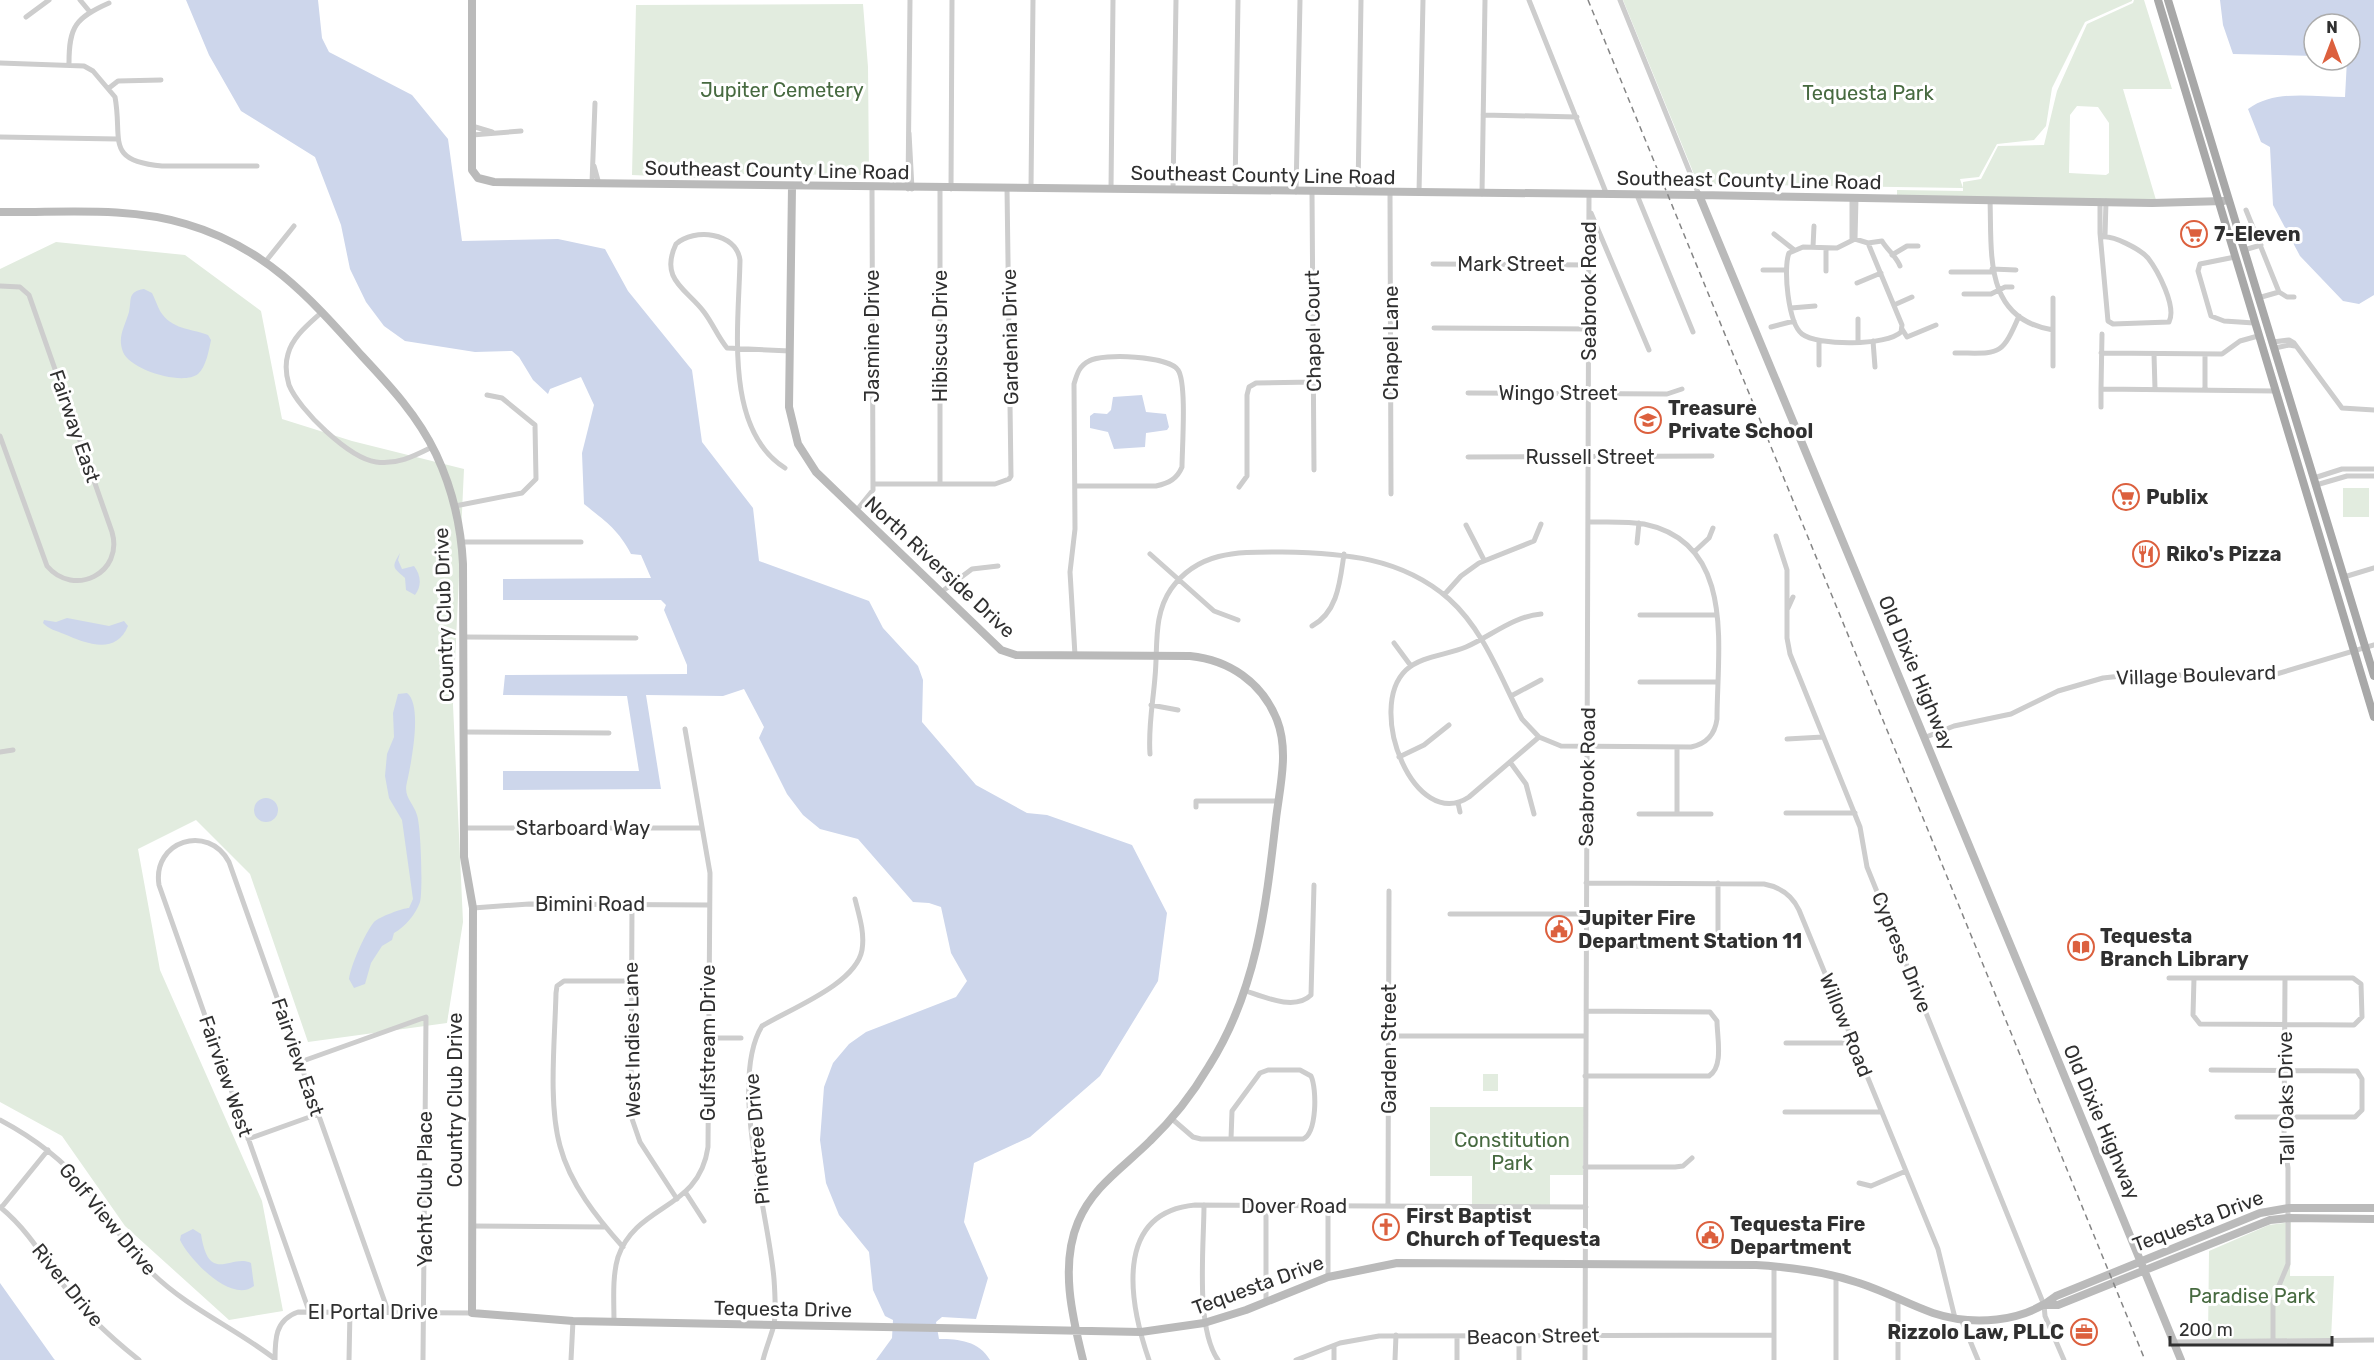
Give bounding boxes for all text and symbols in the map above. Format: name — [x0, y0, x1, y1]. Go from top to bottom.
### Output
north arrow — [2302, 12, 2362, 72]
text: N — [2326, 18, 2338, 37]
park label: Jupiter Cemetery — [700, 78, 864, 102]
park label: Tequesta Park — [1802, 81, 1934, 105]
street label: Southeast County Line Road — [644, 156, 910, 184]
street label: Southeast County Line Road — [1130, 161, 1396, 189]
street label: Southeast County Line Road — [1616, 166, 1882, 194]
supermarket icon: 7-Eleven — [2179, 219, 2209, 249]
street label: Seabrook Road — [1577, 221, 1601, 361]
place label: 7-Eleven — [2214, 222, 2301, 246]
street label: Mark Street — [1457, 252, 1565, 276]
street label: Gardenia Drive — [997, 269, 1023, 405]
street label: Jasmine Drive — [860, 270, 884, 402]
street label: Hibiscus Drive — [928, 270, 952, 402]
street label: Chapel Court — [1300, 270, 1326, 392]
street label: Chapel Lane — [1379, 285, 1403, 401]
street label: Fairway East — [44, 366, 106, 486]
street label: Wingo Street — [1498, 381, 1618, 405]
place label: Treasure Private School — [1668, 396, 1813, 443]
school or university icon: Treasure Private School — [1633, 405, 1663, 435]
street label: Russell Street — [1525, 445, 1655, 469]
supermarket icon: Publix — [2111, 482, 2141, 512]
place label: Publix — [2146, 485, 2208, 509]
street label: North Riverside Drive — [860, 491, 1020, 643]
street label: Country Club Drive — [429, 527, 459, 703]
restaurant icon: Riko's Pizza — [2131, 539, 2161, 569]
place label: Riko's Pizza — [2166, 542, 2282, 566]
street label: Old Dixie Highway — [1873, 592, 1961, 754]
street label: Village Boulevard — [2115, 660, 2277, 690]
street label: Seabrook Road — [1574, 707, 1600, 847]
street label: Starboard Way — [516, 816, 650, 840]
street label: Cypress Drive — [1867, 888, 1937, 1016]
street label: Bimini Road — [535, 892, 645, 916]
place label: Jupiter Fire Department Station 11 — [1578, 906, 1802, 953]
public building icon: Jupiter Fire Department Station 11 — [1544, 914, 1574, 944]
place label: Tequesta Branch Library — [2100, 924, 2249, 971]
library icon: Tequesta Branch Library — [2066, 932, 2096, 962]
street label: West Indies Lane — [619, 962, 645, 1118]
street label: Gulfstream Drive — [696, 965, 720, 1121]
street label: Willow Road — [1814, 970, 1878, 1080]
street label: Garden Street — [1377, 984, 1401, 1114]
street label: Fairview East — [267, 995, 329, 1119]
street label: Fairview West — [194, 1012, 258, 1140]
street label: Country Club Drive — [443, 1013, 467, 1187]
street label: Tall Oaks Drive — [2273, 1031, 2299, 1165]
street label: Old Dixie Highway — [2058, 1041, 2146, 1203]
street label: Pinetree Drive — [739, 1072, 775, 1206]
street label: Yacht Club Place — [413, 1111, 437, 1267]
park label: Constitution Park — [1454, 1128, 1570, 1175]
street label: Golf View Drive — [54, 1158, 162, 1280]
street label: Tequesta Drive — [2129, 1185, 2267, 1257]
street label: Dover Road — [1241, 1194, 1347, 1218]
place label: First Baptist Church of Tequesta — [1406, 1204, 1600, 1251]
church icon: First Baptist Church of Tequesta — [1371, 1212, 1401, 1242]
place label: Tequesta Fire Department — [1730, 1212, 1866, 1259]
public building icon: Tequesta Fire Department — [1695, 1220, 1725, 1250]
street label: River Drive — [27, 1239, 109, 1331]
street label: Tequesta Drive — [1189, 1250, 1327, 1320]
park label: Paradise Park — [2189, 1284, 2316, 1308]
street label: Tequesta Drive — [714, 1296, 852, 1322]
street label: El Portal Drive — [308, 1300, 438, 1324]
scale bar — [2170, 1309, 2332, 1347]
office icon: Rizzolo Law, PLLC — [2069, 1317, 2099, 1347]
text: 200 m — [2179, 1319, 2233, 1341]
place label: Rizzolo Law, PLLC — [1887, 1320, 2064, 1344]
street label: Beacon Street — [1466, 1323, 1600, 1349]

